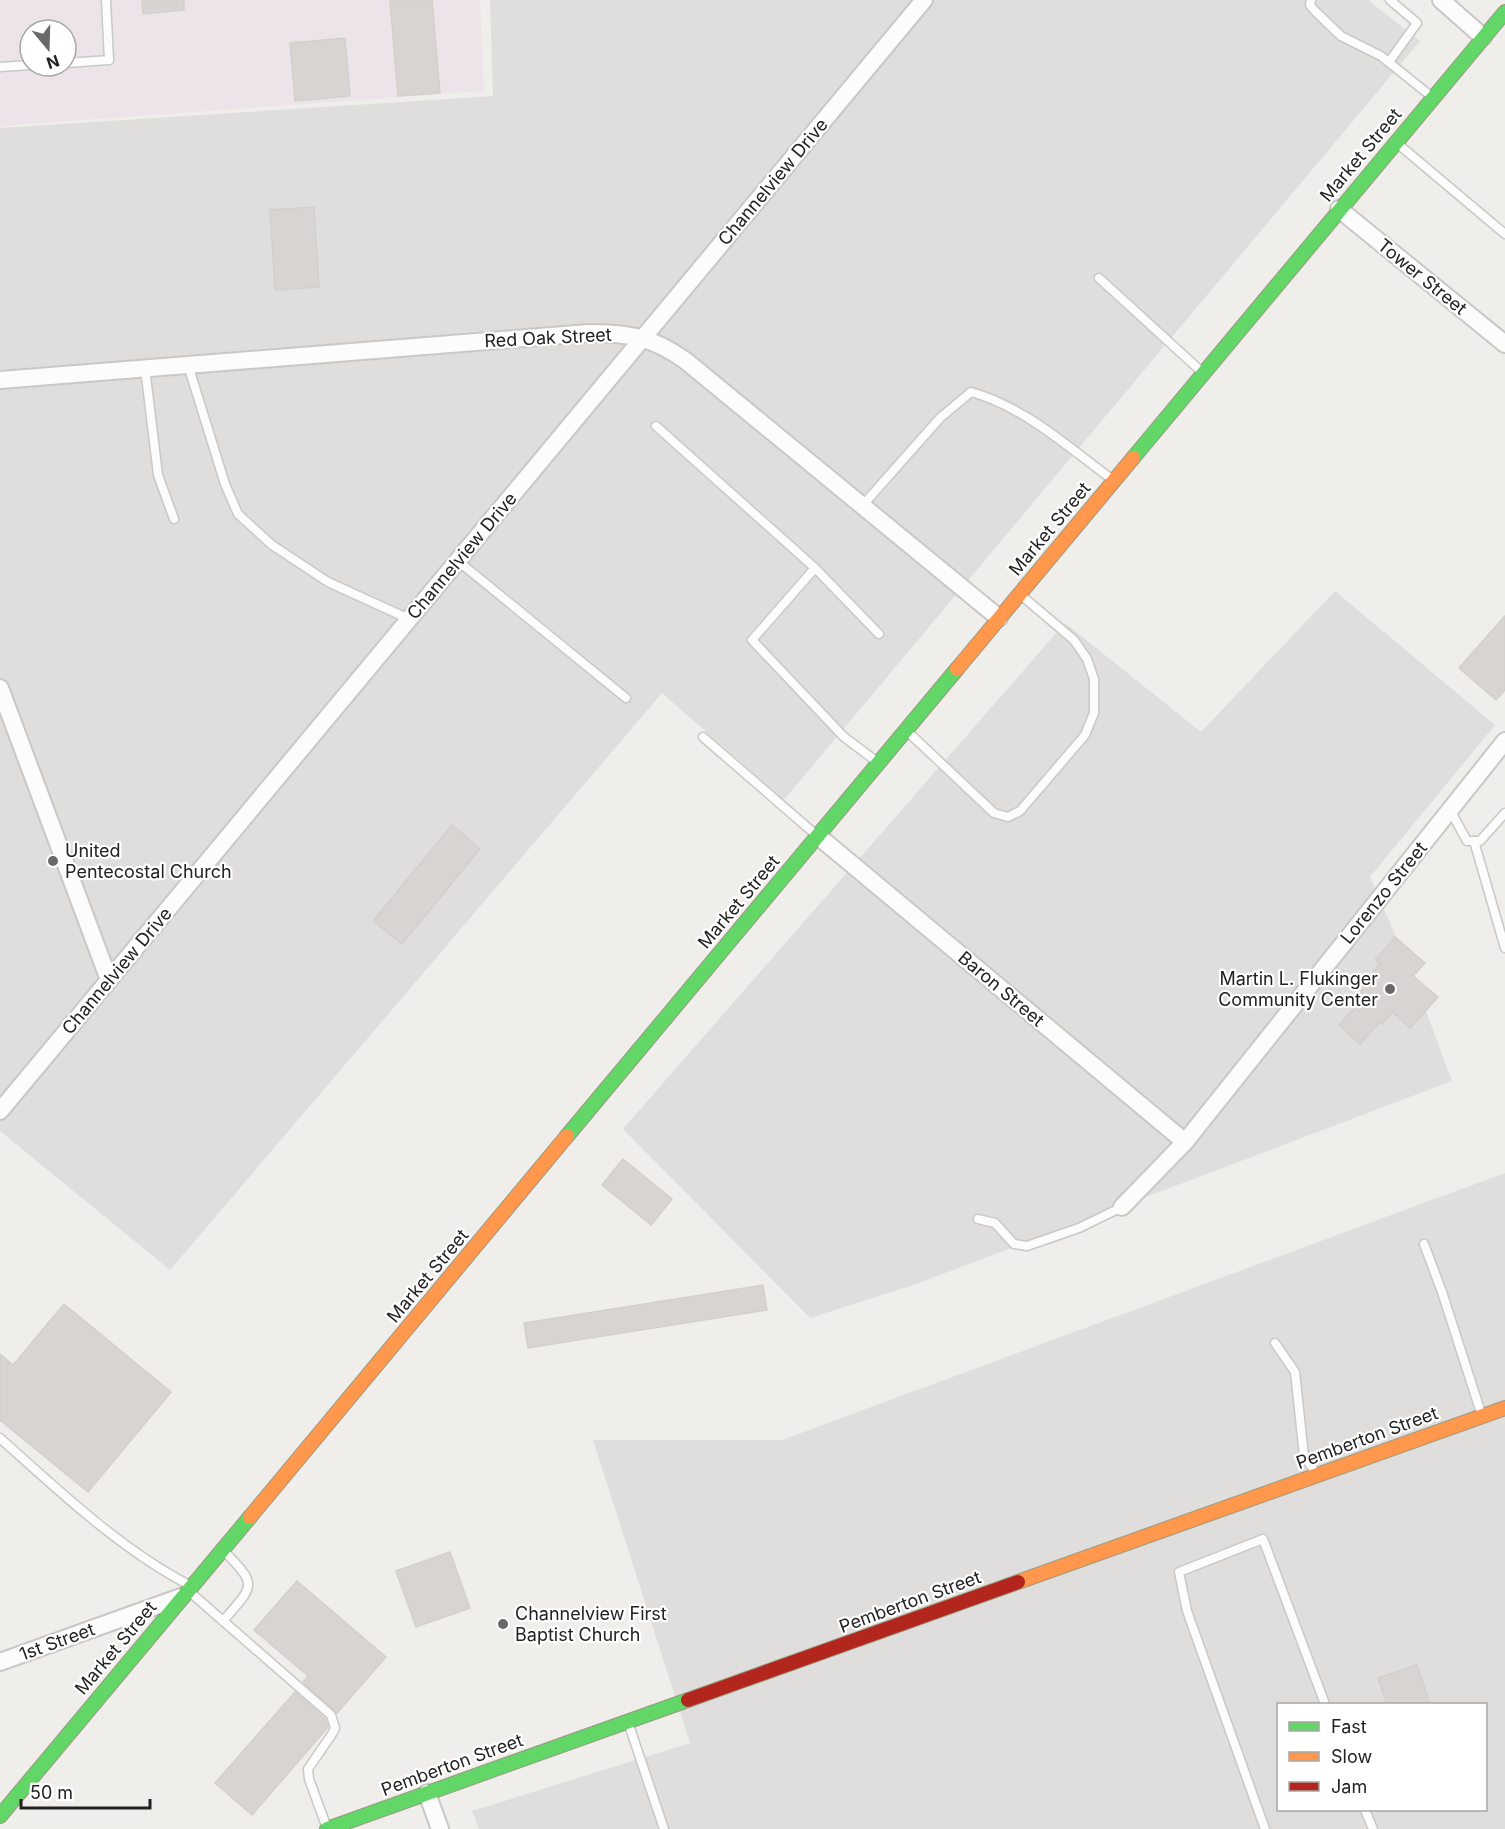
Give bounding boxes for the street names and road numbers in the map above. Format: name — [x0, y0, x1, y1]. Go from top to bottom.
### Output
street label: Market Street — [1316, 104, 1406, 206]
street label: Channelview Drive — [713, 114, 832, 249]
street label: Tower Street — [1374, 234, 1471, 319]
street label: Red Oak Street — [484, 324, 612, 351]
street label: Market Street — [1005, 478, 1095, 580]
street label: Channelview Drive — [402, 488, 521, 623]
street label: Lorenzo Street — [1336, 837, 1431, 948]
street label: Market Street — [694, 851, 784, 953]
street label: Channelview Drive — [57, 903, 176, 1038]
street label: Baron Street — [954, 947, 1049, 1031]
street label: Market Street — [383, 1225, 473, 1327]
street label: Pemberton Street — [1293, 1402, 1441, 1473]
street label: Pemberton Street — [836, 1566, 984, 1637]
street label: Market Street — [71, 1597, 161, 1699]
street label: 1st Street — [16, 1618, 97, 1665]
street label: Pemberton Street — [378, 1729, 526, 1800]

